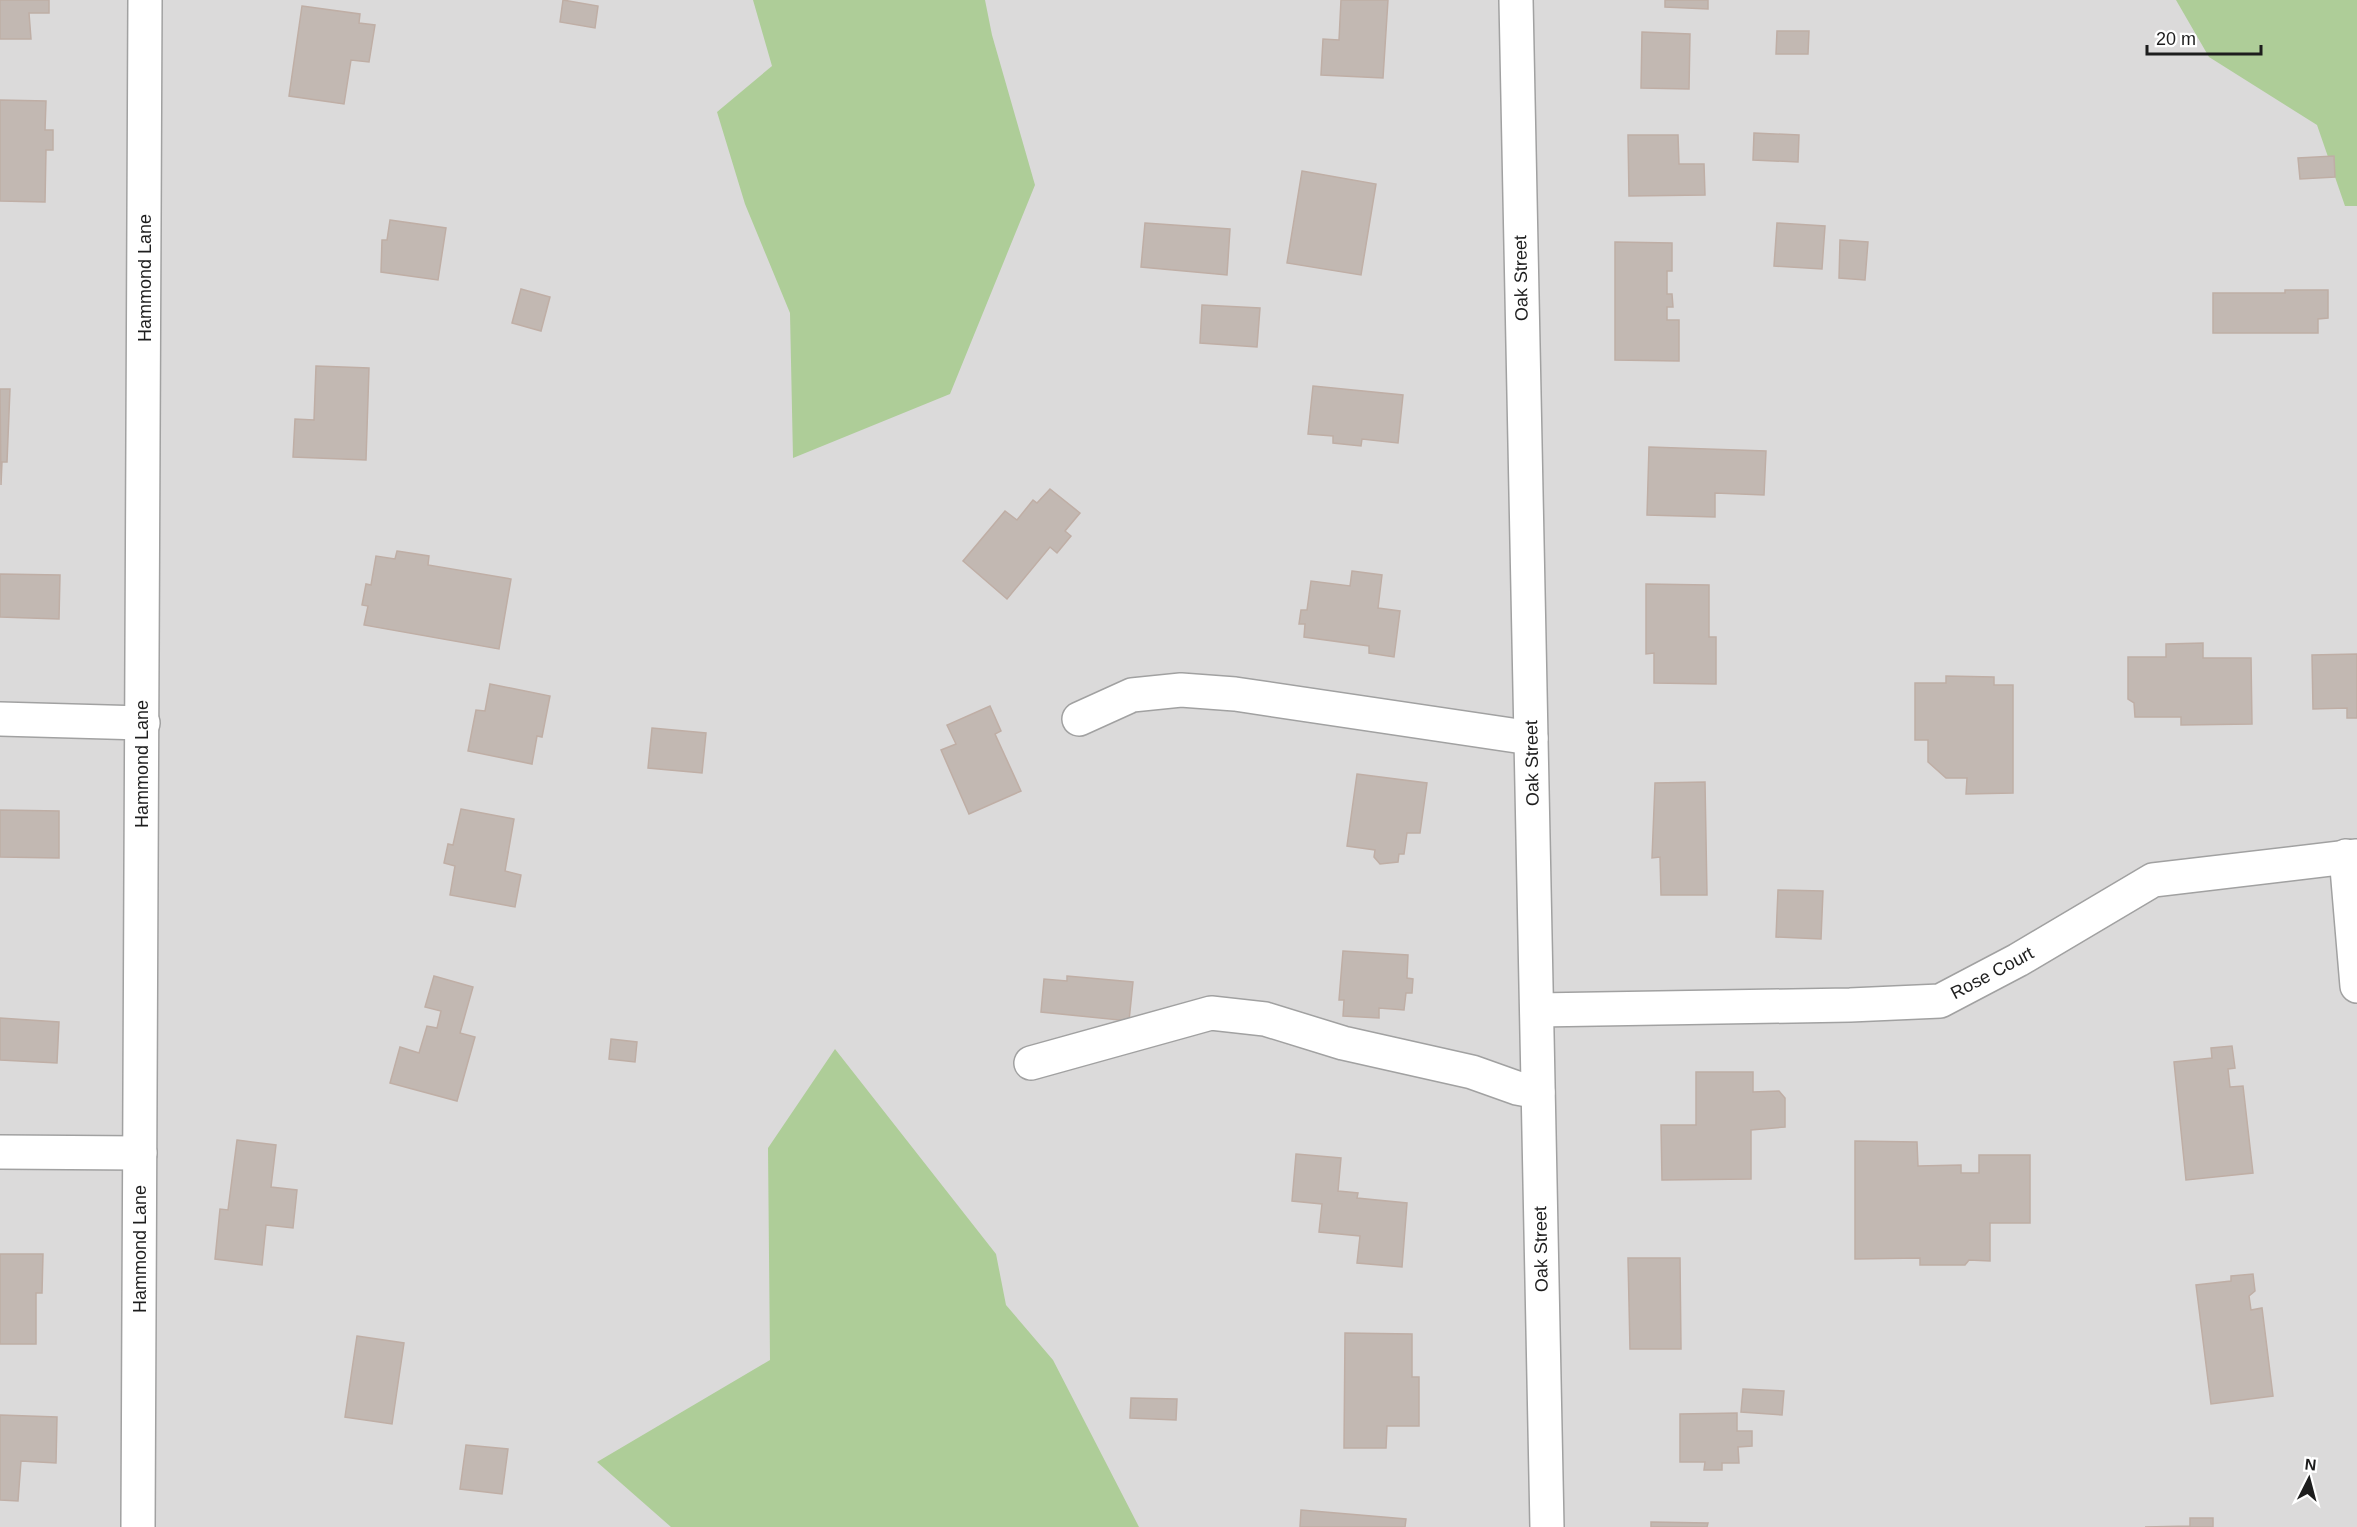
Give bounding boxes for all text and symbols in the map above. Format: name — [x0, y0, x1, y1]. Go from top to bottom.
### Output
scale bar — [2147, 18, 2261, 56]
text: 20 m — [2156, 29, 2196, 49]
street label: Hammond Lane — [135, 214, 155, 342]
street label: Oak Street — [1510, 235, 1532, 321]
street label: Hammond Lane — [132, 700, 152, 828]
street label: Oak Street — [1521, 720, 1543, 806]
street label: Rose Court — [1947, 943, 2037, 1003]
street label: Hammond Lane — [130, 1185, 150, 1313]
street label: Oak Street — [1530, 1206, 1552, 1292]
north arrow — [2279, 1449, 2339, 1509]
text: N — [2304, 1456, 2317, 1474]

